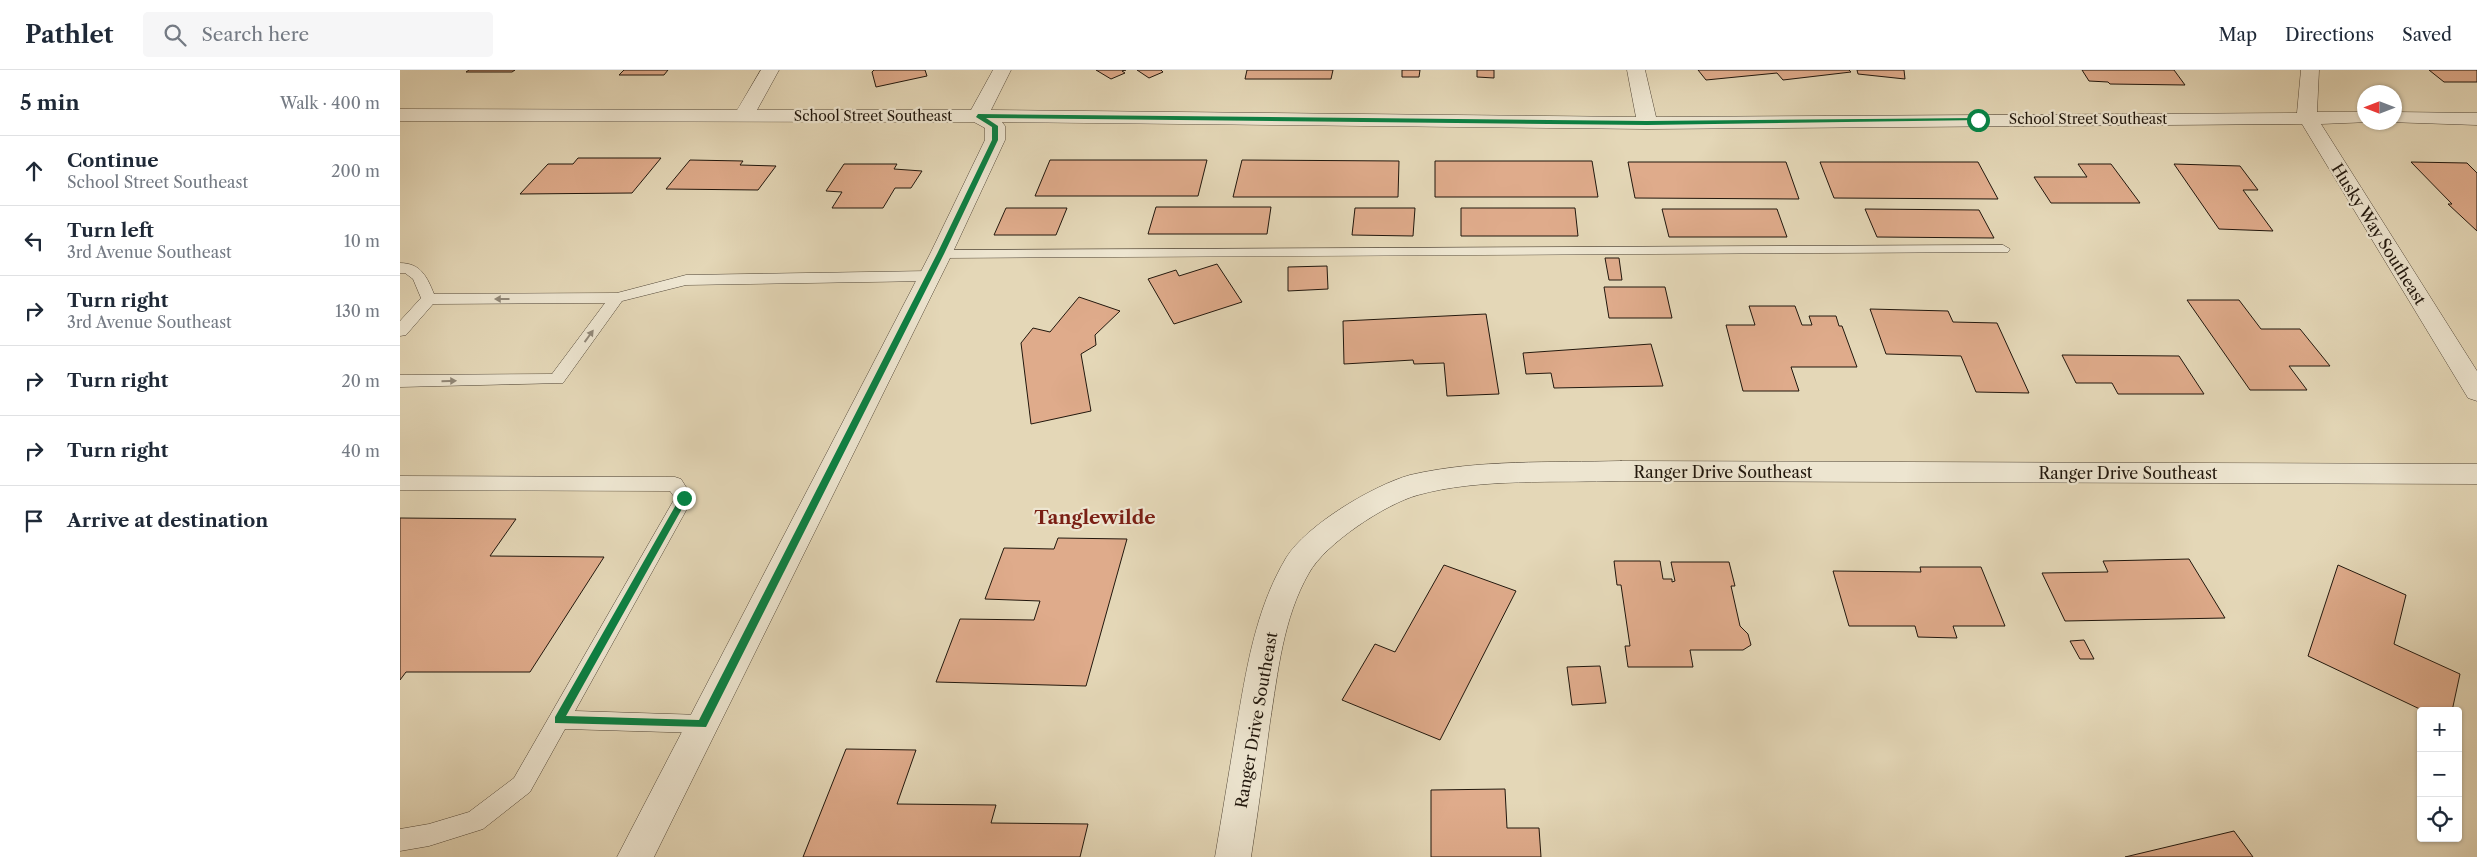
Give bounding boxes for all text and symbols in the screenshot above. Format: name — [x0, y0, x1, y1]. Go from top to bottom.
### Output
search box — [143, 12, 493, 57]
text: Pathlet — [25, 20, 113, 49]
icon: search — [161, 21, 189, 49]
text: Search here — [201, 23, 309, 46]
text: Map — [2218, 24, 2257, 46]
text: Directions — [2285, 24, 2374, 46]
text: Saved — [2402, 24, 2452, 46]
north arrow — [2357, 85, 2402, 130]
text: 5 min — [20, 90, 80, 115]
text: Walk · 400 m — [280, 93, 380, 113]
street label: School Street Southeast — [794, 107, 952, 125]
route start — [1967, 109, 1990, 132]
street label: School Street Southeast — [2009, 110, 2167, 128]
text: Continue — [67, 149, 159, 172]
icon: ahead — [20, 157, 48, 185]
street label: Husky Way Southeast — [2327, 160, 2431, 309]
text: 200 m — [331, 161, 380, 181]
text: School Street Southeast — [67, 172, 248, 192]
text: Turn left — [67, 219, 154, 242]
icon: left — [20, 227, 48, 255]
text: 10 m — [344, 231, 380, 251]
text: 3rd Avenue Southeast — [67, 242, 232, 262]
text: Turn right — [67, 289, 168, 312]
one-way arrow — [494, 295, 510, 303]
icon: right — [20, 297, 48, 325]
text: 130 m — [335, 301, 380, 321]
text: 3rd Avenue Southeast — [67, 312, 232, 332]
one-way arrow — [584, 330, 595, 343]
icon: right — [20, 367, 48, 395]
text: Turn right — [67, 369, 168, 392]
text: 20 m — [341, 371, 380, 391]
one-way arrow — [441, 376, 457, 384]
icon: right — [20, 437, 48, 465]
text: Turn right — [67, 439, 168, 462]
text: 40 m — [341, 441, 380, 461]
street label: Ranger Drive Southeast — [1634, 462, 1813, 482]
street label: Ranger Drive Southeast — [2039, 463, 2218, 483]
route end — [673, 487, 696, 510]
district label: Tanglewilde — [1034, 506, 1156, 529]
icon: arrive — [20, 507, 48, 535]
text: Arrive at destination — [67, 509, 268, 532]
street label: Ranger Drive Southeast — [1231, 630, 1281, 810]
map controls — [2417, 707, 2462, 842]
button: + — [2417, 707, 2462, 752]
button: − — [2417, 752, 2462, 797]
button: locate — [2417, 797, 2462, 842]

